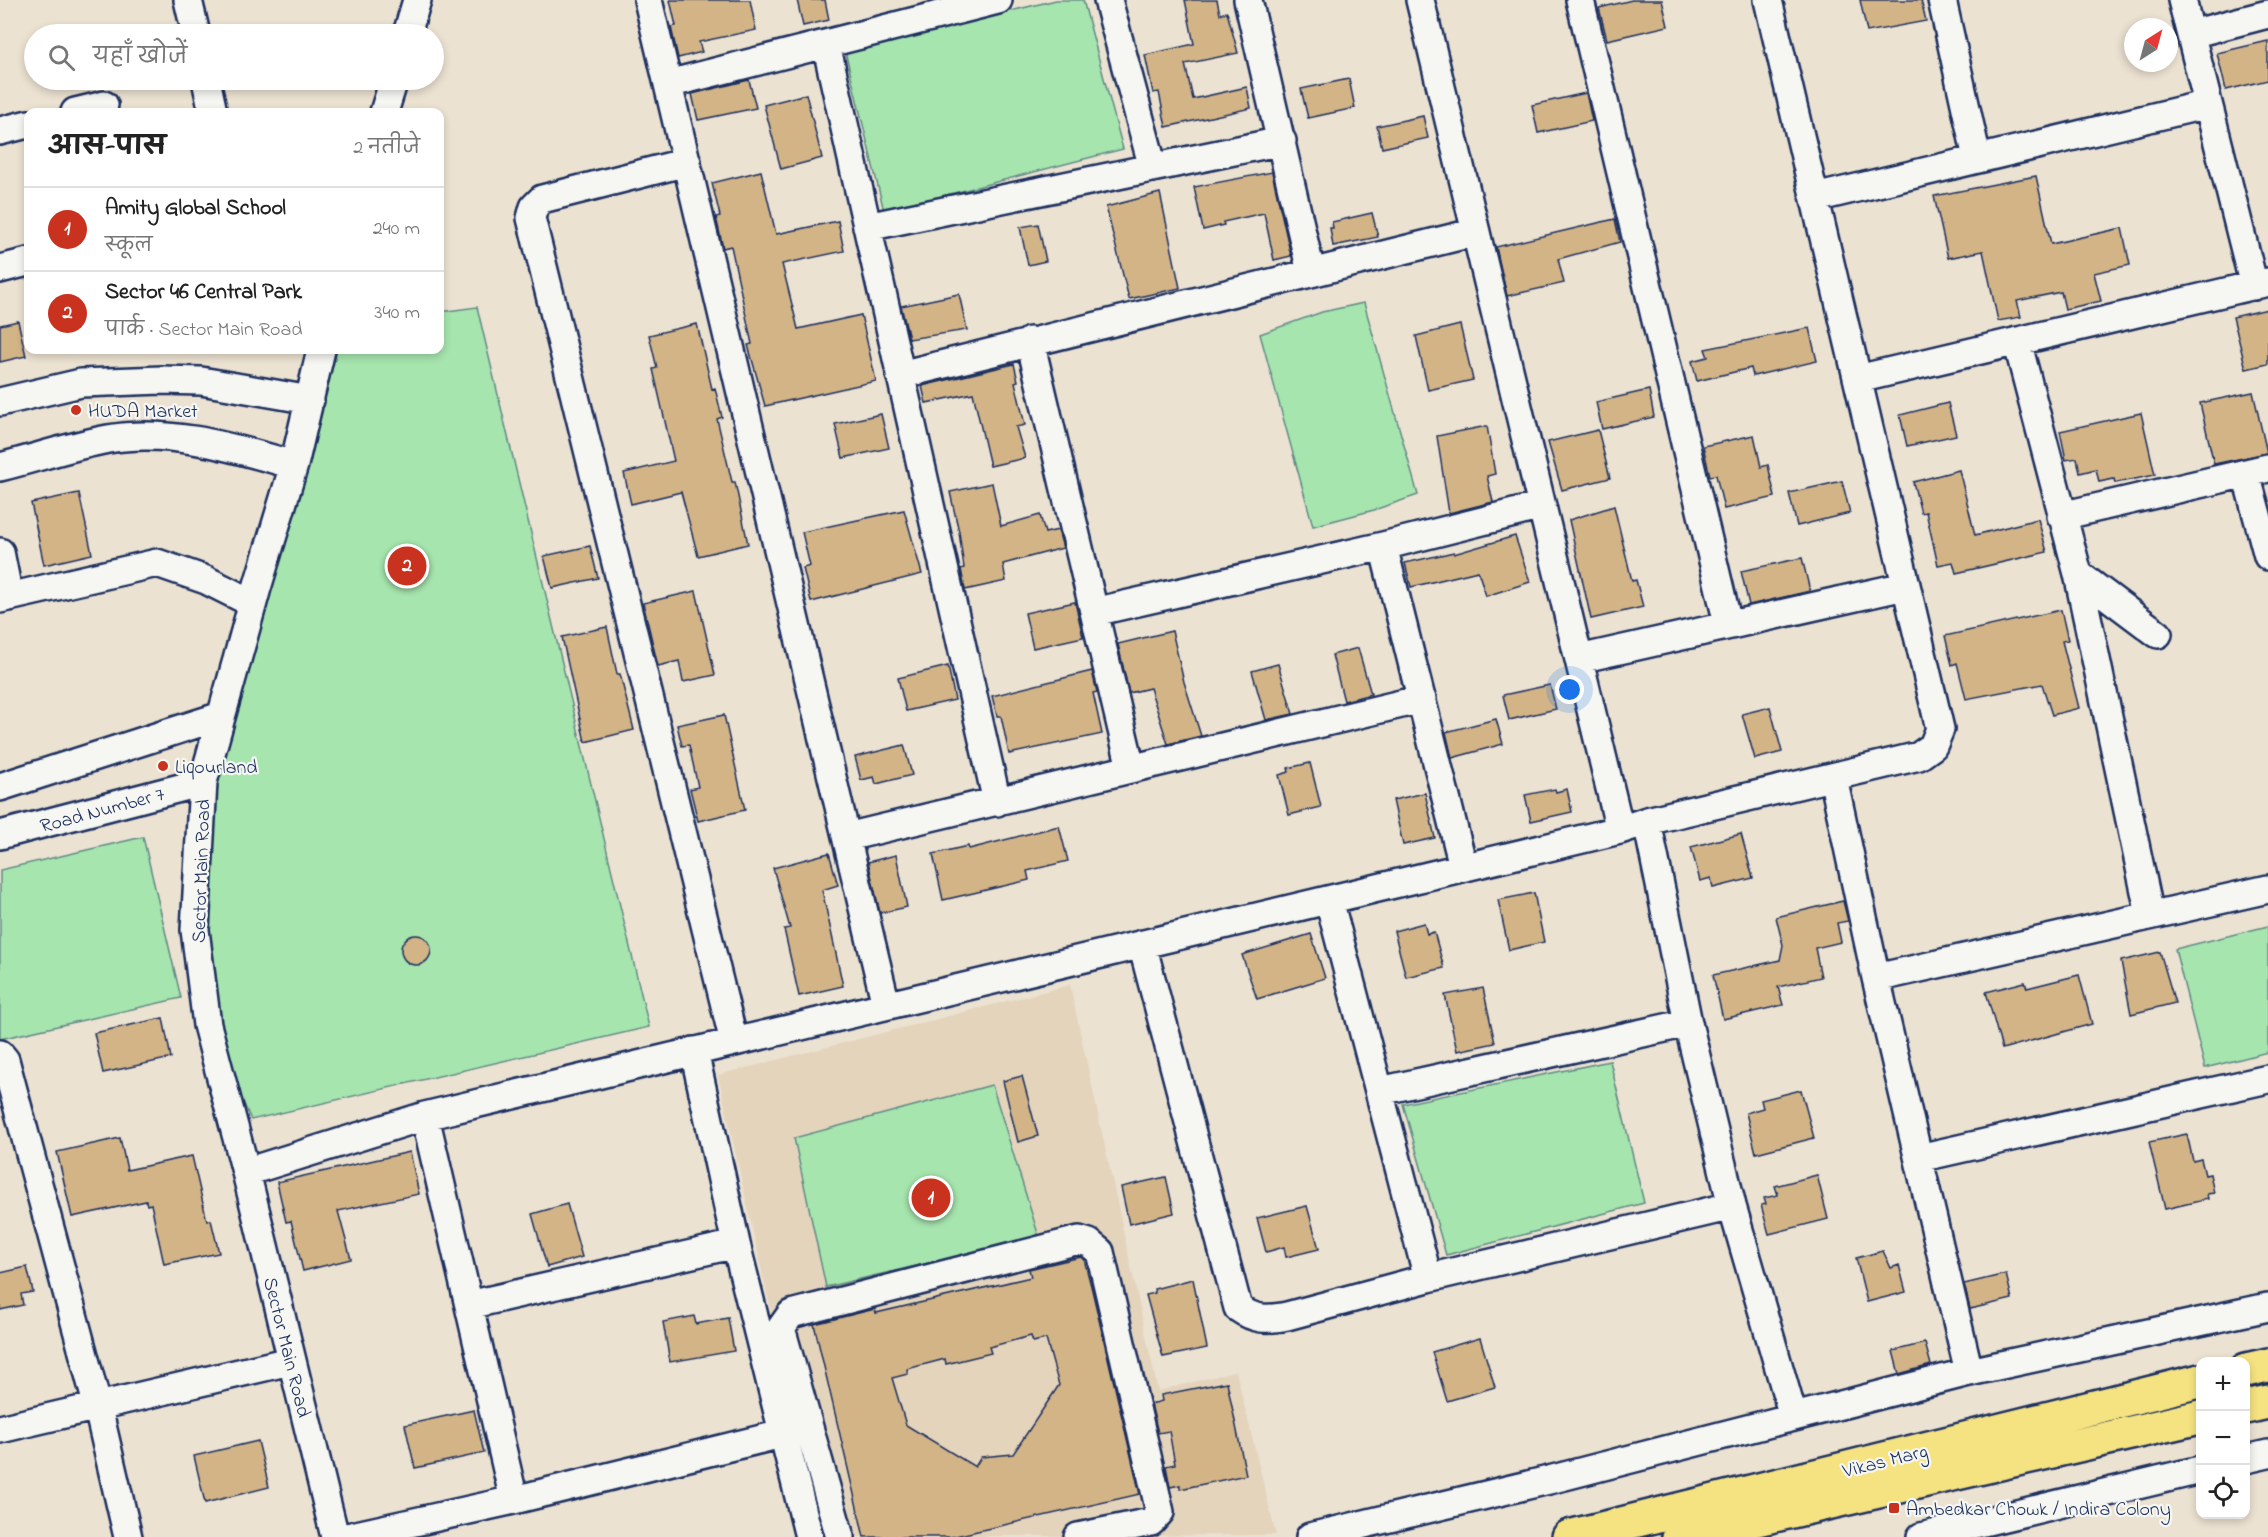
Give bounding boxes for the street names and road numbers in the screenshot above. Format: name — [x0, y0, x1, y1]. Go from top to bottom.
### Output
street label: Road Number 7 — [37, 781, 168, 842]
street label: Sector Main Road — [185, 799, 220, 944]
street label: Sector Main Road — [254, 1274, 317, 1421]
street label: Vikas Marg — [1839, 1438, 1932, 1488]

